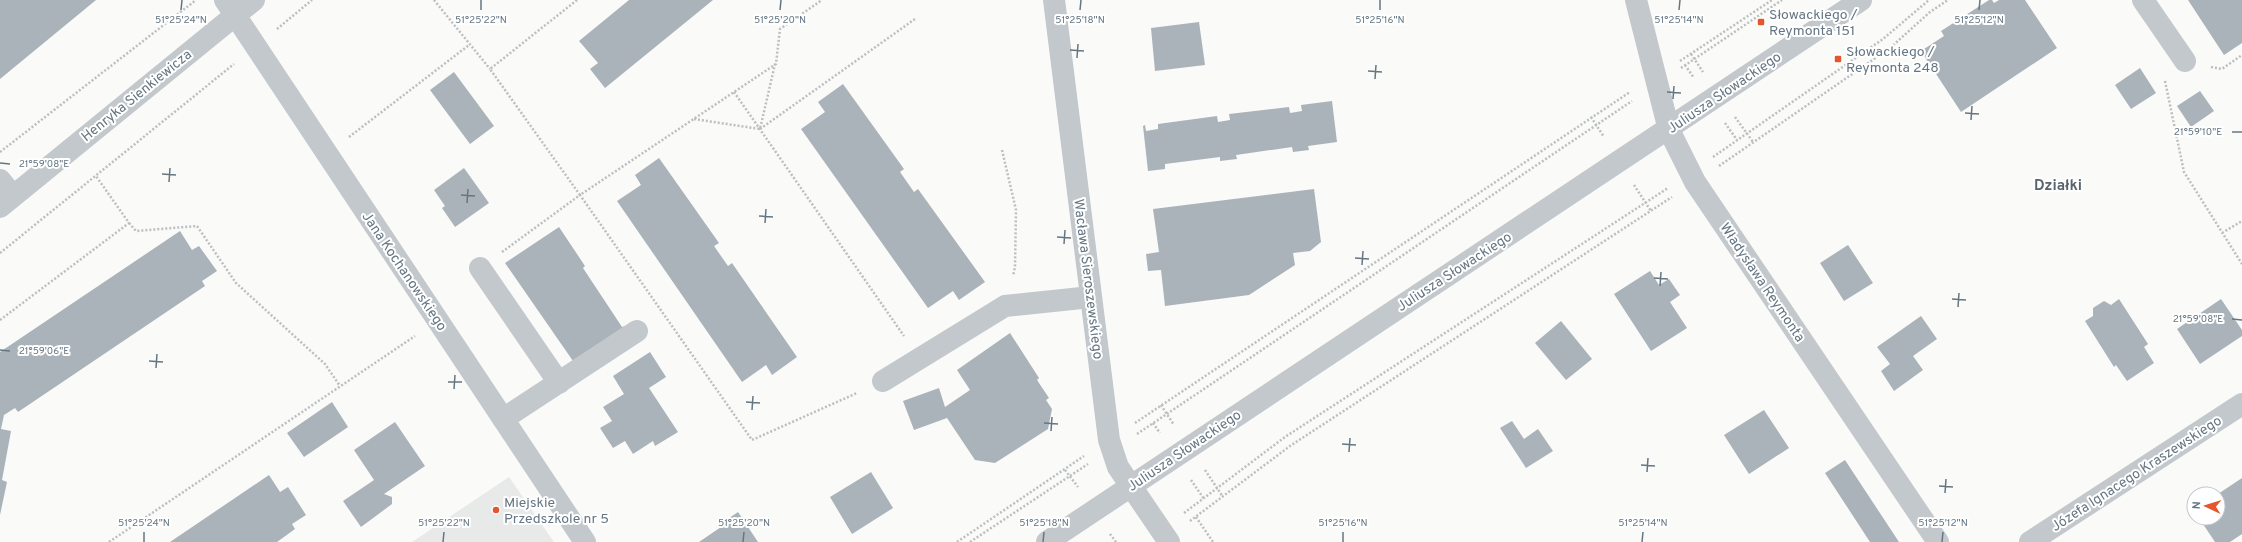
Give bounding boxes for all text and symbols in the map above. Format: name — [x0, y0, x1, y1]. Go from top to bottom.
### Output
place label: Słowackiego / Reymonta 151 — [1769, 7, 1858, 40]
text: 51°25'24"N — [155, 14, 207, 27]
text: 51°25'22"N — [455, 14, 507, 27]
text: 51°25'20"N — [754, 14, 806, 27]
text: 51°25'18"N — [1055, 14, 1105, 27]
text: 51°25'16"N — [1355, 14, 1405, 27]
text: 51°25'14"N — [1654, 14, 1704, 27]
text: 51°25'12"N — [1954, 14, 2004, 27]
marker: Słowackiego / Reymonta 151 — [1756, 17, 1766, 27]
place label: Słowackiego / Reymonta 248 — [1846, 44, 1939, 77]
street label: Henryka Sienkiewicza — [78, 46, 196, 146]
street label: Juliusza Słowackiego — [1665, 49, 1785, 138]
marker: Słowackiego / Reymonta 248 — [1833, 54, 1843, 64]
text: 21°59'10"E — [2174, 126, 2222, 139]
text: 21°59'08"E — [19, 158, 69, 171]
district label: Działki — [2034, 177, 2082, 196]
street label: Wacława Sieroszewskiego — [1069, 198, 1106, 361]
street label: Jana Kochanowskiego — [358, 209, 450, 335]
street label: Władysława Reymonta — [1716, 220, 1808, 346]
street label: Juliusza Słowackiego — [1394, 229, 1516, 316]
text: 21°59'08"E — [2173, 313, 2223, 326]
text: 21°59'06"E — [19, 345, 69, 358]
street label: Juliusza Słowackiego — [1125, 407, 1245, 496]
street label: Józefa Ignacego Kraszewskiego — [2048, 413, 2225, 536]
north arrow — [2186, 486, 2226, 526]
place label: Miejskie Przedszkole nr 5 — [504, 495, 609, 528]
text: N — [2190, 501, 2204, 510]
marker: Miejskie Przedszkole nr 5 — [491, 505, 501, 515]
text: 51°25'24"N — [118, 517, 170, 530]
text: 51°25'22"N — [418, 517, 470, 530]
text: 51°25'20"N — [718, 517, 770, 530]
text: 51°25'18"N — [1019, 517, 1069, 530]
text: 51°25'16"N — [1318, 517, 1368, 530]
text: 51°25'14"N — [1618, 517, 1668, 530]
text: 51°25'12"N — [1918, 517, 1968, 530]

